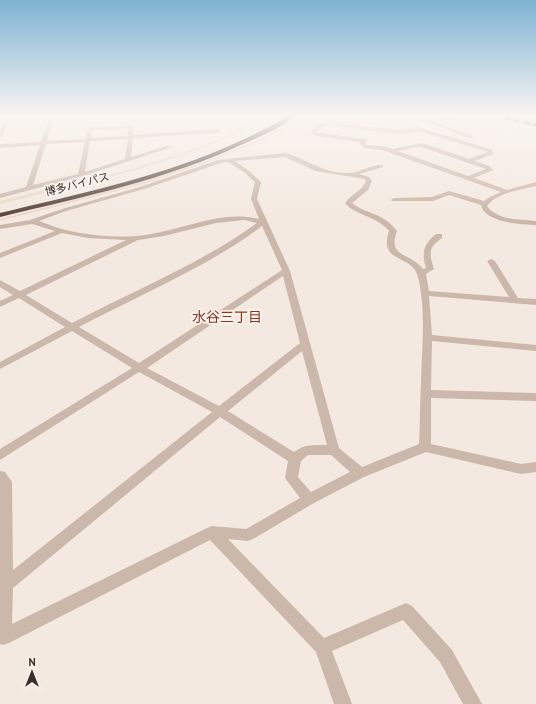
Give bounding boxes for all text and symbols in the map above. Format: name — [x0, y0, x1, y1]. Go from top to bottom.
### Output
street label: 博多バイパス — [43, 169, 111, 199]
district label: 水谷三丁目 — [192, 308, 262, 326]
north arrow — [12, 652, 52, 692]
text: N — [28, 655, 36, 669]

